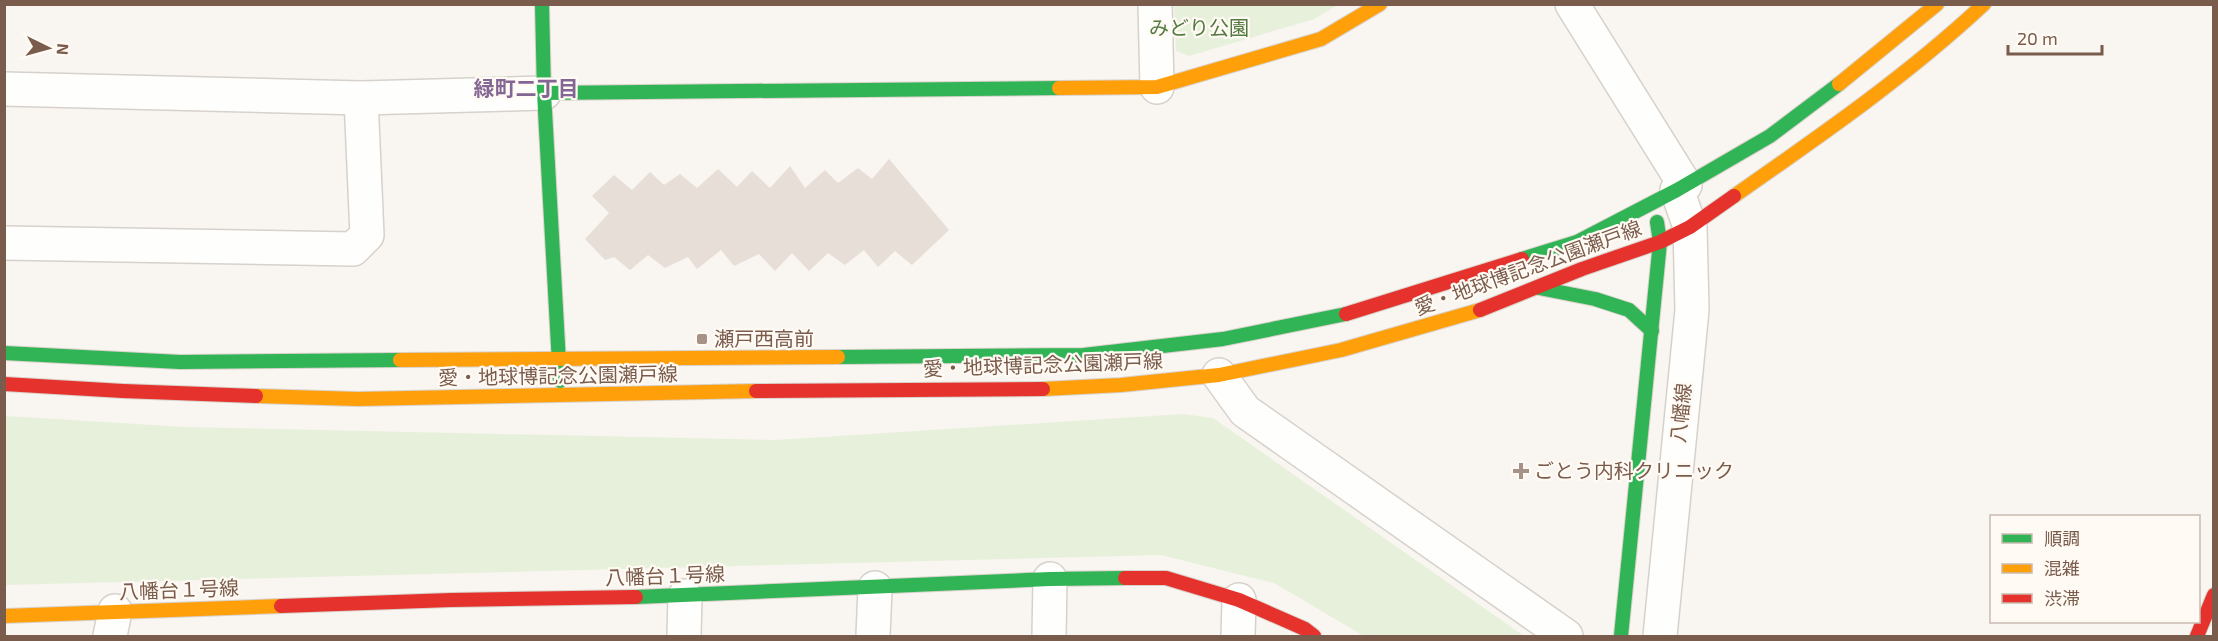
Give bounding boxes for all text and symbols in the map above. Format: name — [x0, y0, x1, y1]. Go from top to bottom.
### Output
park label: みどり公園 — [1149, 15, 1249, 39]
north arrow — [18, 18, 78, 78]
scale bar — [2008, 18, 2102, 56]
text: 20 m — [2017, 27, 2058, 49]
text: N — [53, 43, 73, 56]
district label: 緑町二丁目 — [474, 75, 579, 100]
street label: 愛・地球博記念公園瀬戸線 — [1411, 215, 1645, 319]
place label: 瀬戸西高前 — [714, 326, 814, 350]
marker: 瀬戸西高前 — [695, 332, 709, 346]
street label: 愛・地球博記念公園瀬戸線 — [923, 348, 1163, 380]
street label: 愛・地球博記念公園瀬戸線 — [438, 361, 678, 389]
street label: 八幡線 — [1665, 382, 1695, 444]
place label: ごとう内科クリニック — [1534, 458, 1734, 482]
marker: ごとう内科クリニック — [1512, 462, 1530, 480]
legend — [1990, 515, 2200, 623]
text: 順調 — [2044, 527, 2080, 549]
text: 混雑 — [2044, 557, 2080, 579]
street label: 八幡台１号線 — [605, 561, 725, 589]
street label: 八幡台１号線 — [119, 575, 239, 603]
text: 渋滞 — [2044, 587, 2080, 609]

